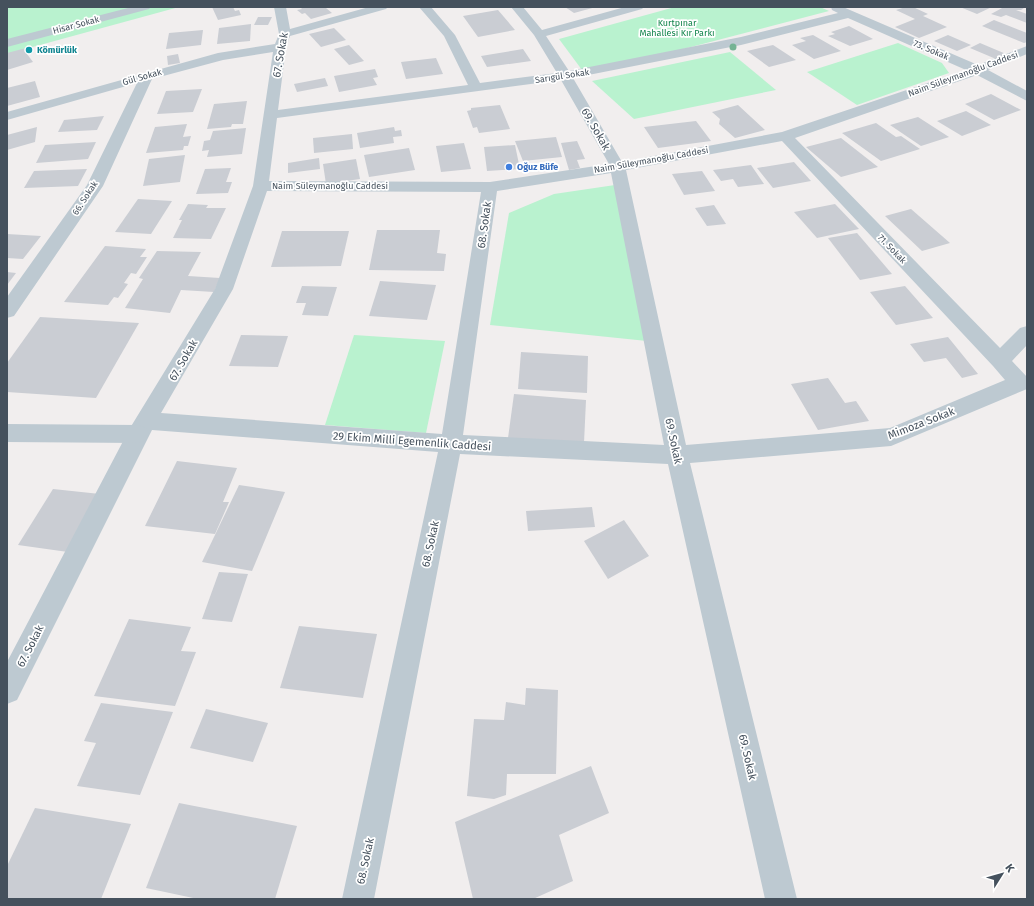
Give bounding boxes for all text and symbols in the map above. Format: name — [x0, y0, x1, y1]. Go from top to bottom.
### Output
street label: Hisar Sokak — [52, 14, 101, 36]
park label: Kurtpınar Mahallesi Kır Parkı — [639, 18, 715, 38]
street label: 67. Sokak — [270, 31, 291, 79]
street label: 73. Sokak — [912, 38, 950, 62]
marker: Kömürlük — [24, 45, 34, 55]
place label: Kömürlük — [37, 45, 78, 55]
street label: Naim Süleymanoğlu Caddesi — [907, 49, 1019, 99]
street label: Gül Sokak — [121, 67, 163, 87]
street label: Sarıgül Sokak — [534, 67, 590, 85]
street label: 69. Sokak — [578, 106, 613, 153]
street label: Naim Süleymanoğlu Caddesi — [593, 145, 709, 175]
marker: Oğuz Büfe — [504, 162, 514, 172]
place label: Oğuz Büfe — [517, 162, 558, 172]
street label: 66. Sokak — [70, 179, 100, 217]
street label: Naim Süleymanoğlu Caddesi — [272, 181, 388, 191]
street label: 68. Sokak — [475, 201, 494, 249]
street label: 71. Sokak — [876, 232, 909, 266]
street label: 67. Sokak — [166, 337, 201, 383]
street label: Mimoza Sokak — [886, 405, 957, 442]
street label: 69. Sokak — [662, 417, 685, 466]
street label: 29 Ekim Milli Egemenlik Caddesi — [332, 429, 491, 454]
street label: 68. Sokak — [419, 519, 442, 568]
street label: 67. Sokak — [14, 623, 47, 669]
street label: 69. Sokak — [736, 733, 759, 782]
street label: 68. Sokak — [354, 836, 377, 885]
north arrow — [982, 854, 1022, 894]
text: K — [1002, 862, 1017, 876]

